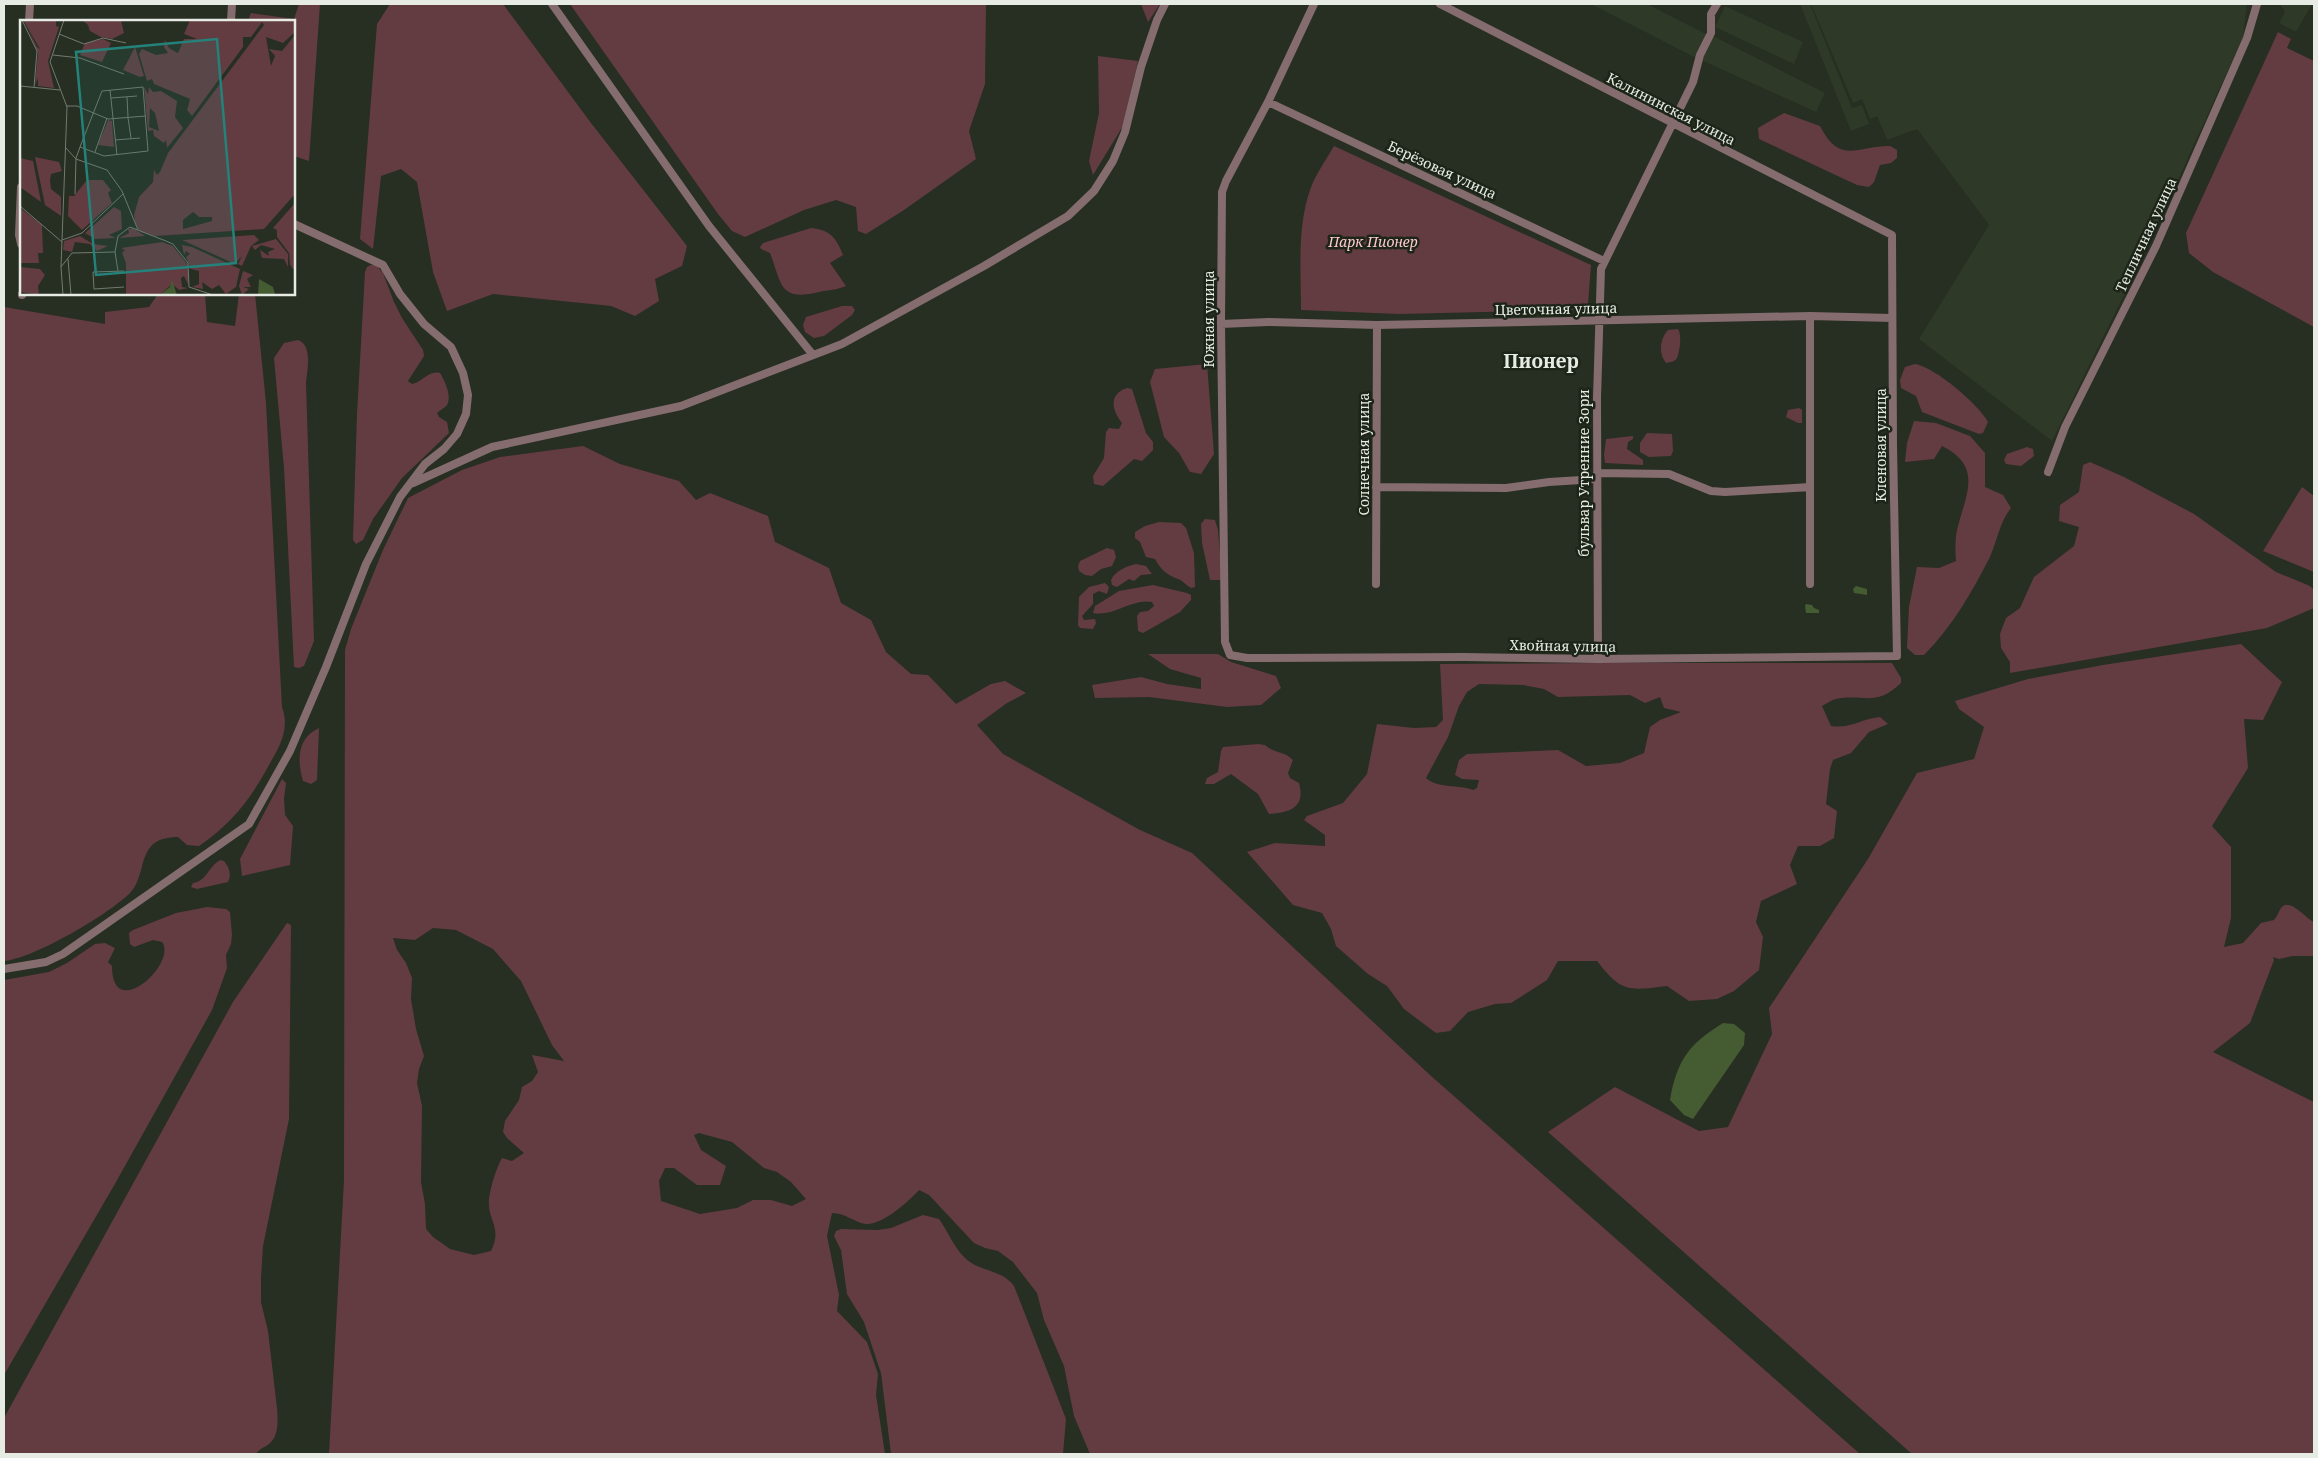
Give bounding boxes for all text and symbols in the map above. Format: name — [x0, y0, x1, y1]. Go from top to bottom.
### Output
inset map — [20, 20, 295, 295]
street label: Калининская улица — [1604, 68, 1739, 149]
street label: Берёзовая улица — [1385, 136, 1500, 203]
street label: Тепличная улица — [2111, 174, 2180, 295]
park label: Парк Пионер — [1327, 232, 1418, 251]
street label: Южная улица — [1199, 270, 1218, 368]
street label: Цветочная улица — [1494, 298, 1618, 319]
district label: Пионер — [1503, 348, 1579, 374]
street label: Кленовая улица — [1871, 388, 1890, 502]
street label: бульвар Утренние Зори — [1574, 389, 1593, 557]
street label: Солнечная улица — [1354, 392, 1373, 516]
street label: Хвойная улица — [1509, 635, 1617, 656]

